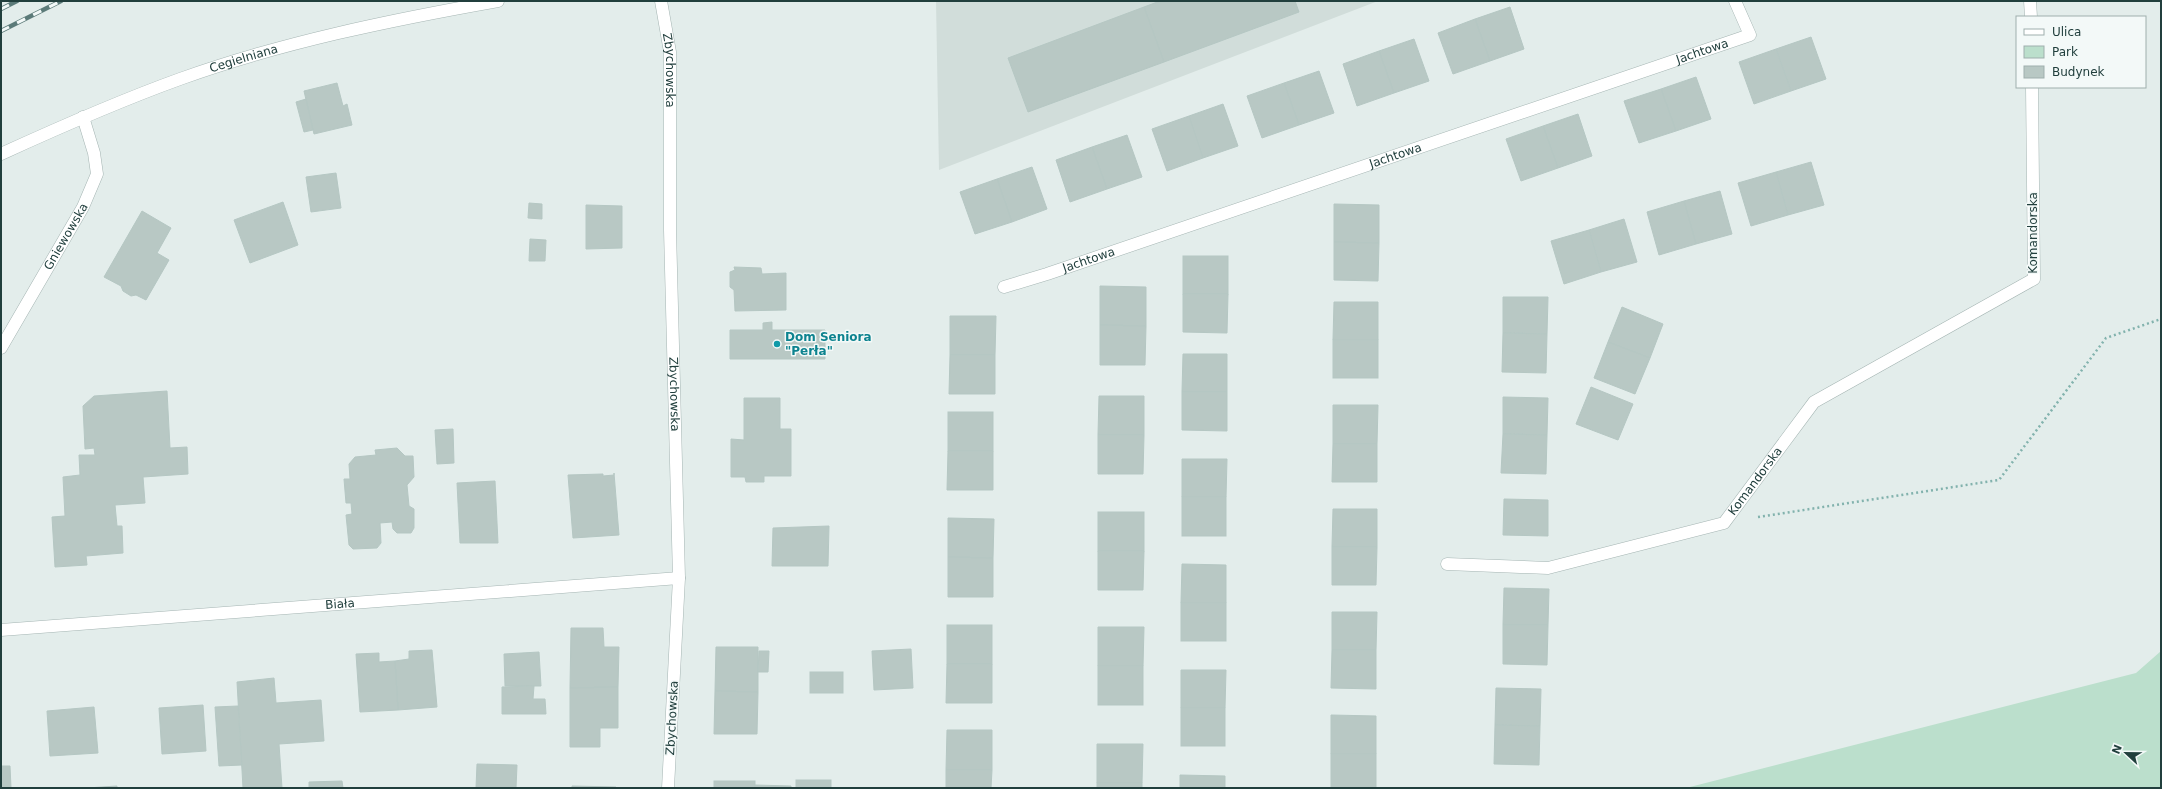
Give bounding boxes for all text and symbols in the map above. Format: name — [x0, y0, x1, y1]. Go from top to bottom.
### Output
legend — [2016, 16, 2146, 88]
text: Ulica — [2052, 25, 2081, 39]
street label: Zbychowska — [660, 32, 677, 108]
street label: Jachtowa — [1673, 36, 1730, 67]
street label: Cegielniana — [208, 42, 279, 75]
text: Park — [2052, 45, 2078, 59]
text: Budynek — [2052, 65, 2105, 79]
street label: Jachtowa — [1367, 140, 1423, 171]
street label: Komandorska — [2026, 192, 2040, 274]
street label: Gniewowska — [41, 201, 91, 272]
street label: Jachtowa — [1060, 244, 1117, 276]
place label: Dom Seniora "Perła" — [785, 330, 872, 358]
marker: Dom Seniora "Perła" — [772, 339, 782, 349]
street label: Zbychowska — [666, 357, 682, 432]
street label: Komandorska — [1725, 444, 1785, 518]
street label: Biała — [325, 596, 355, 612]
street label: Zbychowska — [663, 680, 681, 756]
north arrow — [2106, 733, 2146, 773]
text: N — [2109, 743, 2125, 756]

